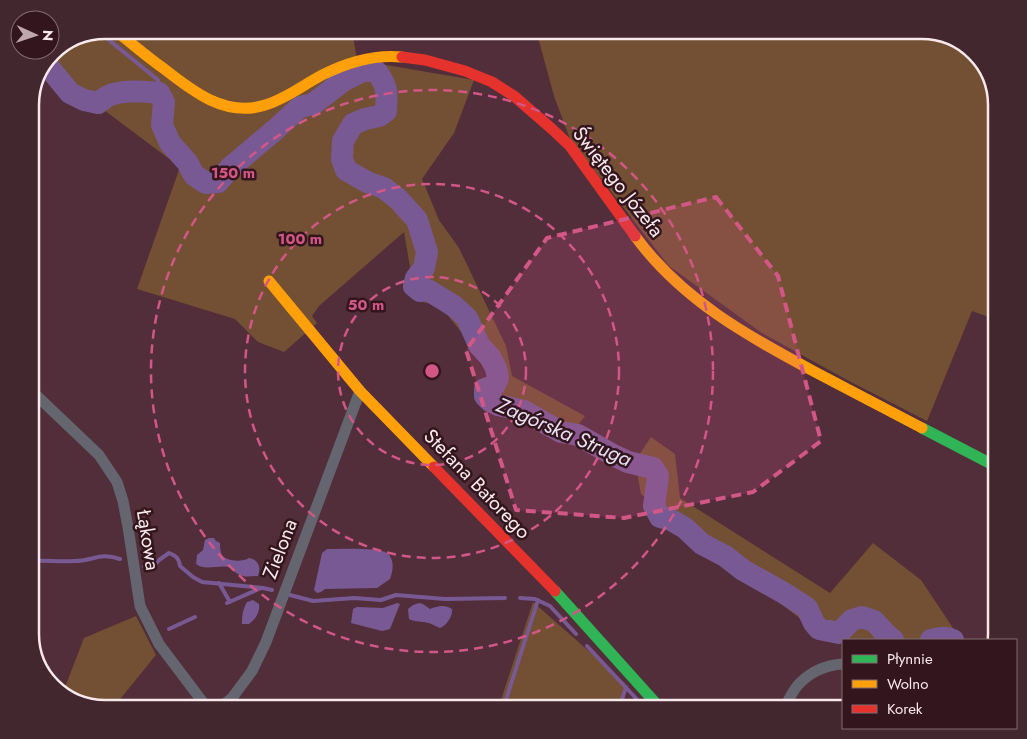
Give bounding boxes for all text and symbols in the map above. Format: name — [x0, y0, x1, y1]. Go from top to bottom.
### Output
north arrow — [10, 10, 60, 60]
text: N — [38, 30, 58, 42]
street label: Świętego Józefa — [565, 120, 671, 244]
text: 150 m — [211, 162, 255, 184]
text: 100 m — [278, 228, 322, 250]
text: 50 m — [348, 294, 384, 316]
centre of rings — [423, 362, 441, 380]
water label: Zagórska Struga — [491, 390, 637, 474]
street label: Stefana Batorego — [417, 422, 537, 546]
street label: Łąkowa — [129, 507, 167, 572]
street label: Zielona — [255, 515, 305, 583]
legend — [842, 639, 1017, 729]
text: Płynnie — [887, 648, 933, 670]
text: Wolno — [887, 673, 928, 695]
text: Korek — [887, 698, 923, 720]

